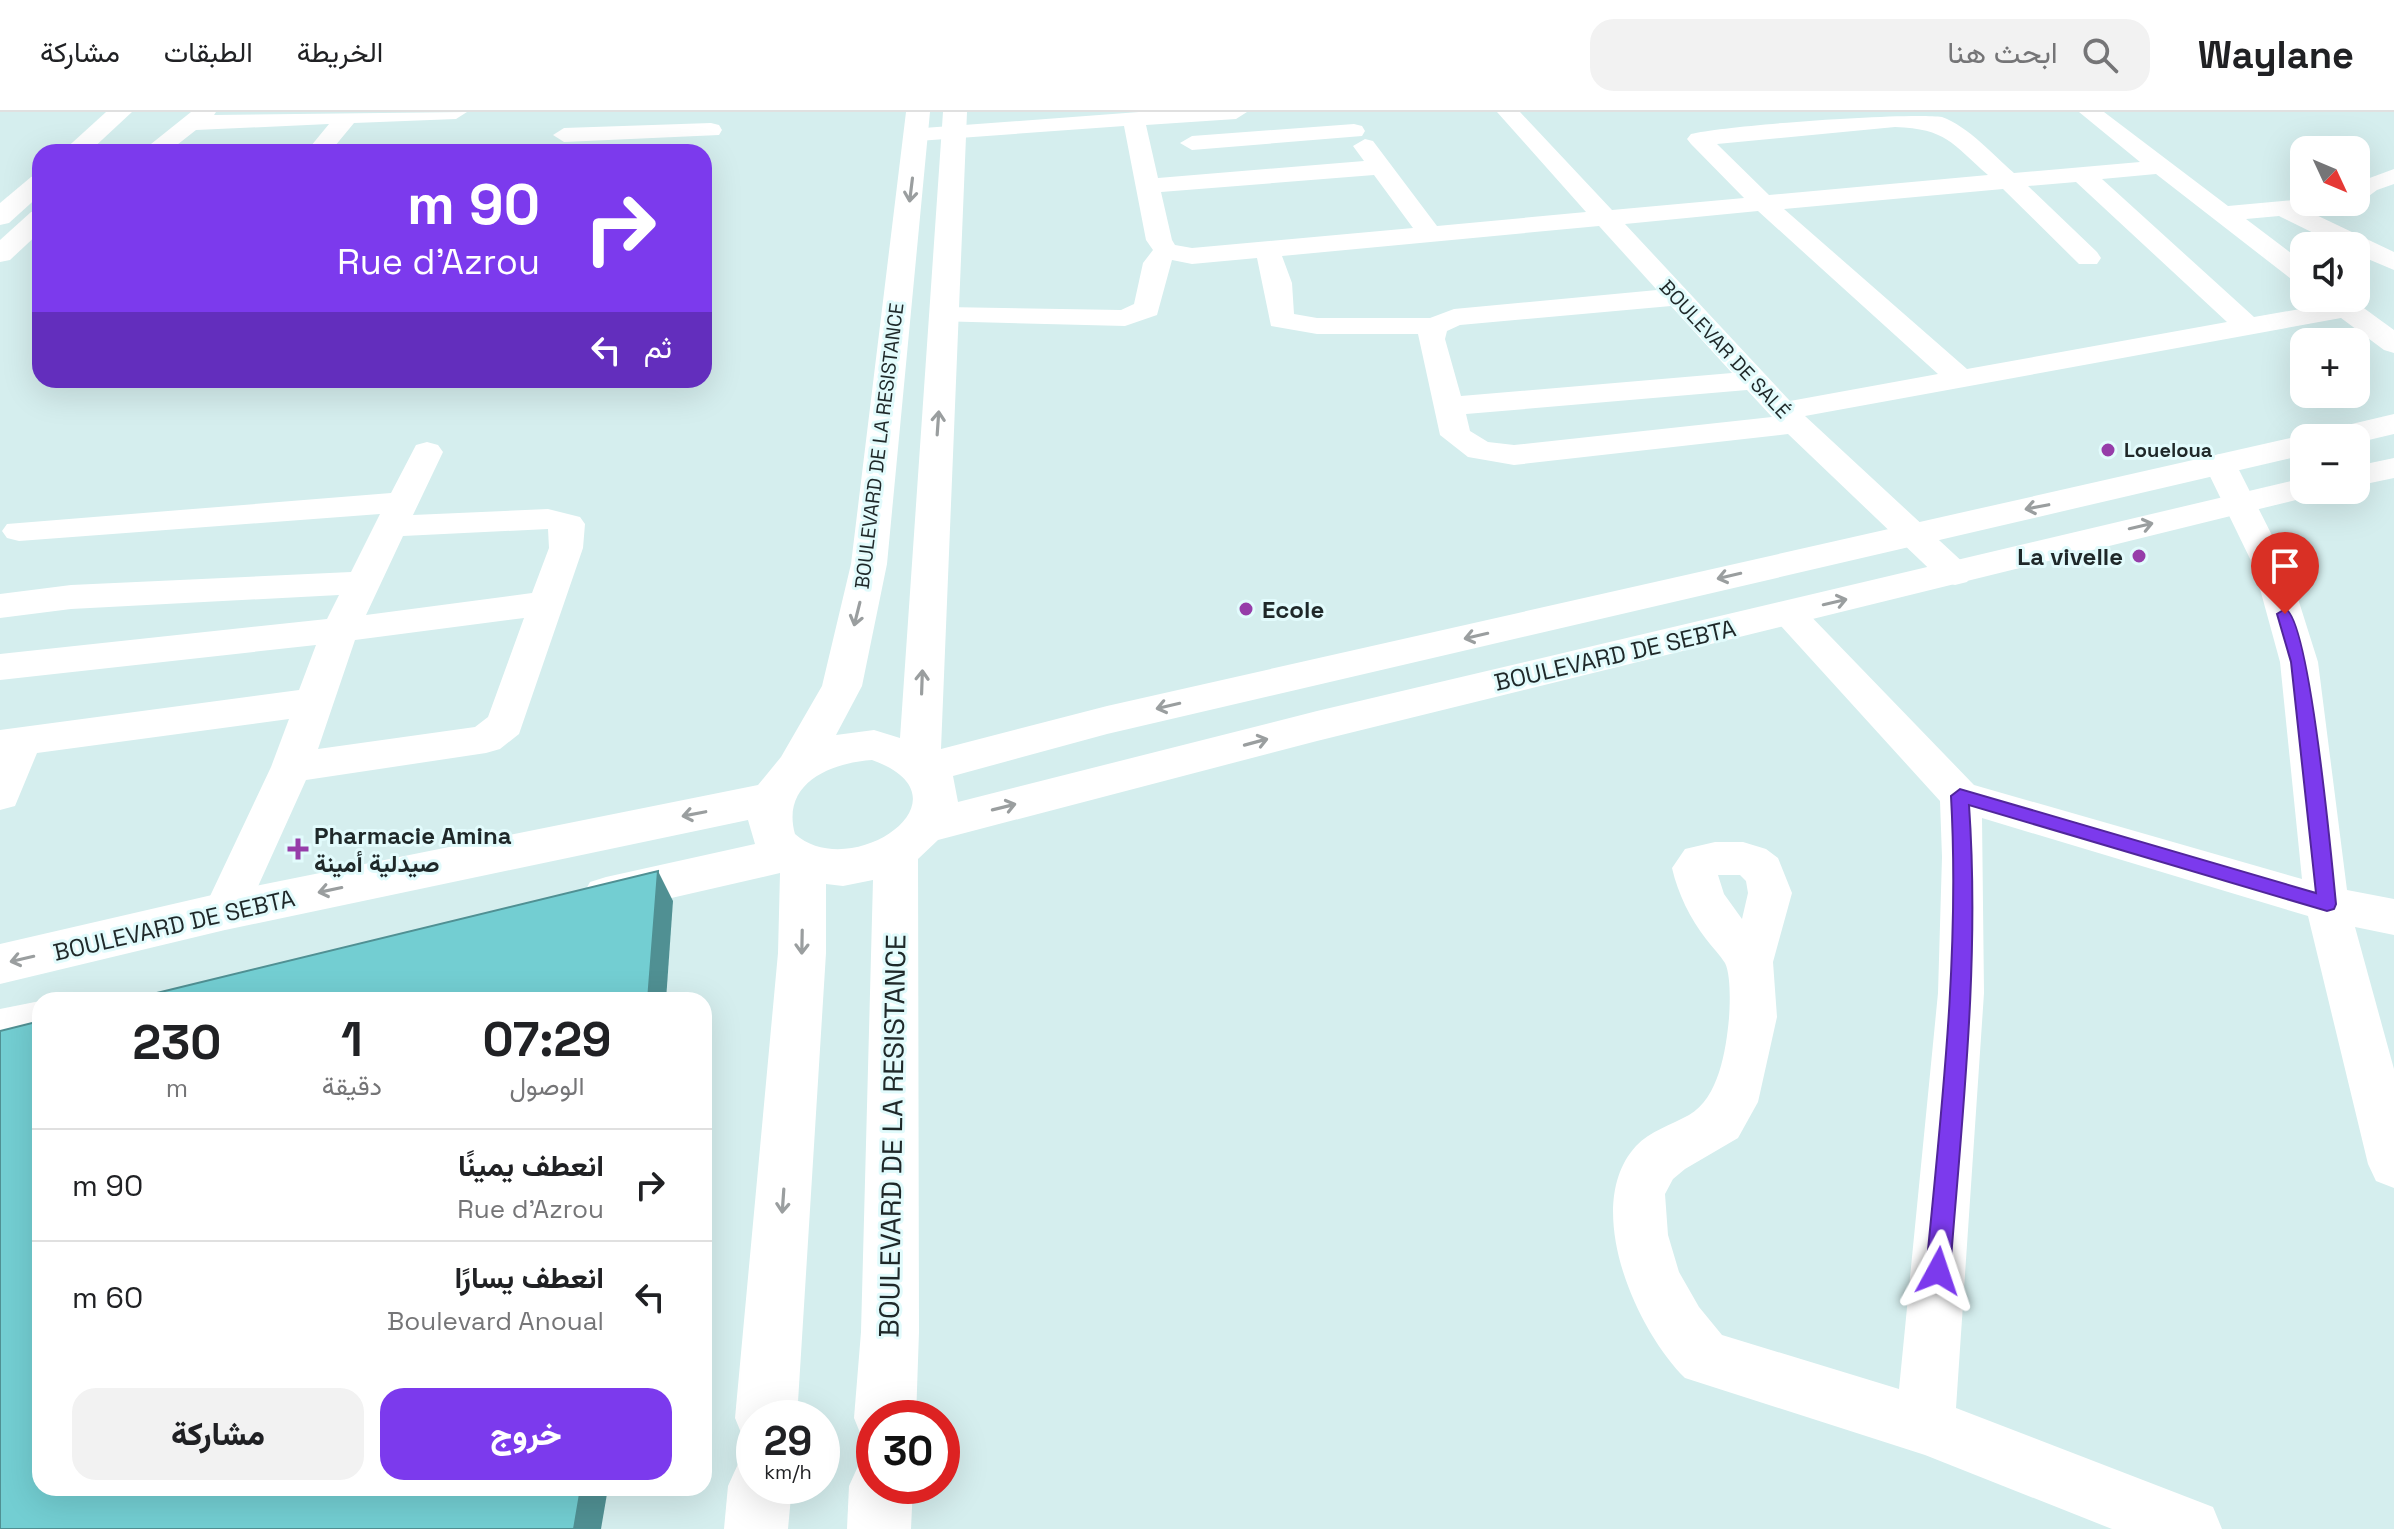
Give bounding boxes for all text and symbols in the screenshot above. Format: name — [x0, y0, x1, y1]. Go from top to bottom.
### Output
search box — [1590, 19, 2150, 91]
text: Waylane — [2198, 31, 2354, 79]
text: ابحث هنا — [1947, 33, 2058, 72]
icon: search — [2078, 33, 2122, 77]
text: مشاركة — [40, 34, 120, 70]
text: الطبقات — [164, 34, 253, 70]
text: الخريطة — [297, 34, 383, 70]
north arrow — [2290, 136, 2370, 216]
map controls — [2290, 136, 2370, 504]
text: 90 m — [407, 169, 540, 240]
icon: right — [568, 176, 672, 280]
one-way arrow — [903, 176, 918, 202]
button: sound — [2290, 232, 2370, 312]
text: Rue d'Azrou — [337, 239, 540, 285]
street label: BOULEVAR DE SALÉ — [1654, 274, 1796, 424]
street label: BOULEVARD DE LA RESISTANCE — [849, 301, 909, 591]
icon: left — [584, 328, 628, 372]
text: ثم — [644, 328, 672, 367]
button: + — [2290, 328, 2370, 408]
one-way arrow — [931, 410, 946, 437]
button: − — [2290, 424, 2370, 504]
place label: Loueloua — [2124, 437, 2213, 463]
marker: Loueloua — [2099, 441, 2117, 459]
one-way arrow — [2025, 501, 2051, 516]
one-way arrow — [2128, 517, 2154, 532]
pin — [2251, 532, 2319, 614]
place label: La vivelle — [2017, 541, 2123, 572]
icon: arrive — [2263, 544, 2307, 588]
marker: La vivelle — [2130, 547, 2148, 565]
one-way arrow — [1716, 569, 1742, 584]
place label: Ecole — [1262, 594, 1324, 625]
one-way arrow — [1822, 594, 1847, 609]
one-way arrow — [849, 600, 864, 626]
marker: Ecole — [1237, 600, 1255, 618]
street label: BOULEVARD DE SEBTA — [1491, 612, 1739, 698]
one-way arrow — [1464, 629, 1489, 644]
one-way arrow — [914, 669, 929, 696]
one-way arrow — [1155, 699, 1181, 714]
one-way arrow — [1242, 734, 1268, 749]
one-way arrow — [990, 799, 1016, 814]
one-way arrow — [682, 807, 708, 822]
place label: Pharmacie Amina صيدلية أمينة — [314, 820, 512, 879]
marker: Pharmacie Amina صيدلية أمينة — [289, 840, 307, 858]
street label: BOULEVARD DE SEBTA — [50, 882, 298, 968]
one-way arrow — [318, 883, 343, 898]
one-way arrow — [794, 928, 810, 955]
street label: BOULEVARD DE LA RESISTANCE — [870, 934, 914, 1338]
one-way arrow — [10, 952, 35, 967]
text: 1 — [341, 1009, 363, 1070]
text: 07:29 — [482, 1009, 612, 1070]
text: 230 — [133, 1012, 221, 1073]
text: دقيقة — [322, 1069, 382, 1103]
text: الوصول — [509, 1069, 585, 1103]
text: m — [166, 1071, 188, 1105]
text: انعطف يمينًا — [458, 1146, 604, 1185]
icon: right — [628, 1163, 672, 1207]
text: 90 m — [72, 1166, 143, 1205]
one-way arrow — [775, 1187, 790, 1214]
text: Rue d'Azrou — [457, 1192, 604, 1226]
position arrow — [1896, 1229, 1980, 1313]
text: انعطف يسارًا — [454, 1258, 604, 1297]
icon: left — [628, 1275, 672, 1319]
text: 60 m — [72, 1278, 143, 1317]
text: Boulevard Anoual — [387, 1304, 604, 1338]
button: مشاركة — [72, 1388, 364, 1480]
button: خروج — [380, 1388, 672, 1480]
speed limit sign: 30 — [856, 1400, 960, 1504]
text: 29 — [764, 1416, 812, 1467]
text: km/h — [764, 1459, 812, 1485]

